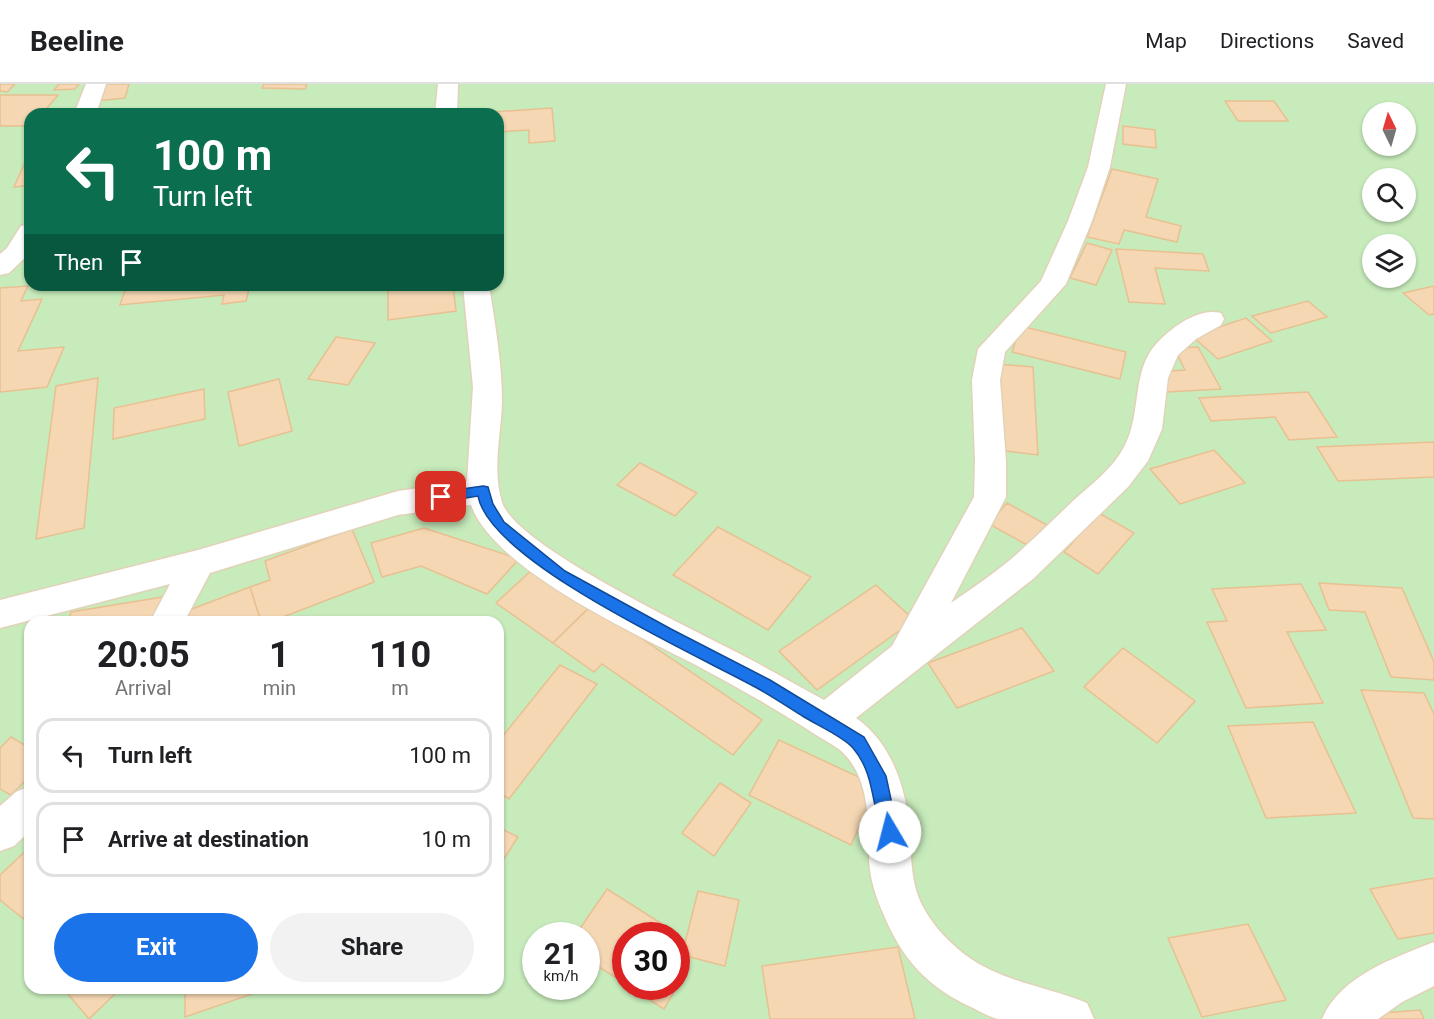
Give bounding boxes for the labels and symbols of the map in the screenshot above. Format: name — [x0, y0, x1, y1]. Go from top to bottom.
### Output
north arrow — [1362, 102, 1416, 156]
pin — [415, 471, 466, 522]
position arrow — [858, 800, 922, 864]
speed limit sign: 30 — [612, 922, 690, 1000]

